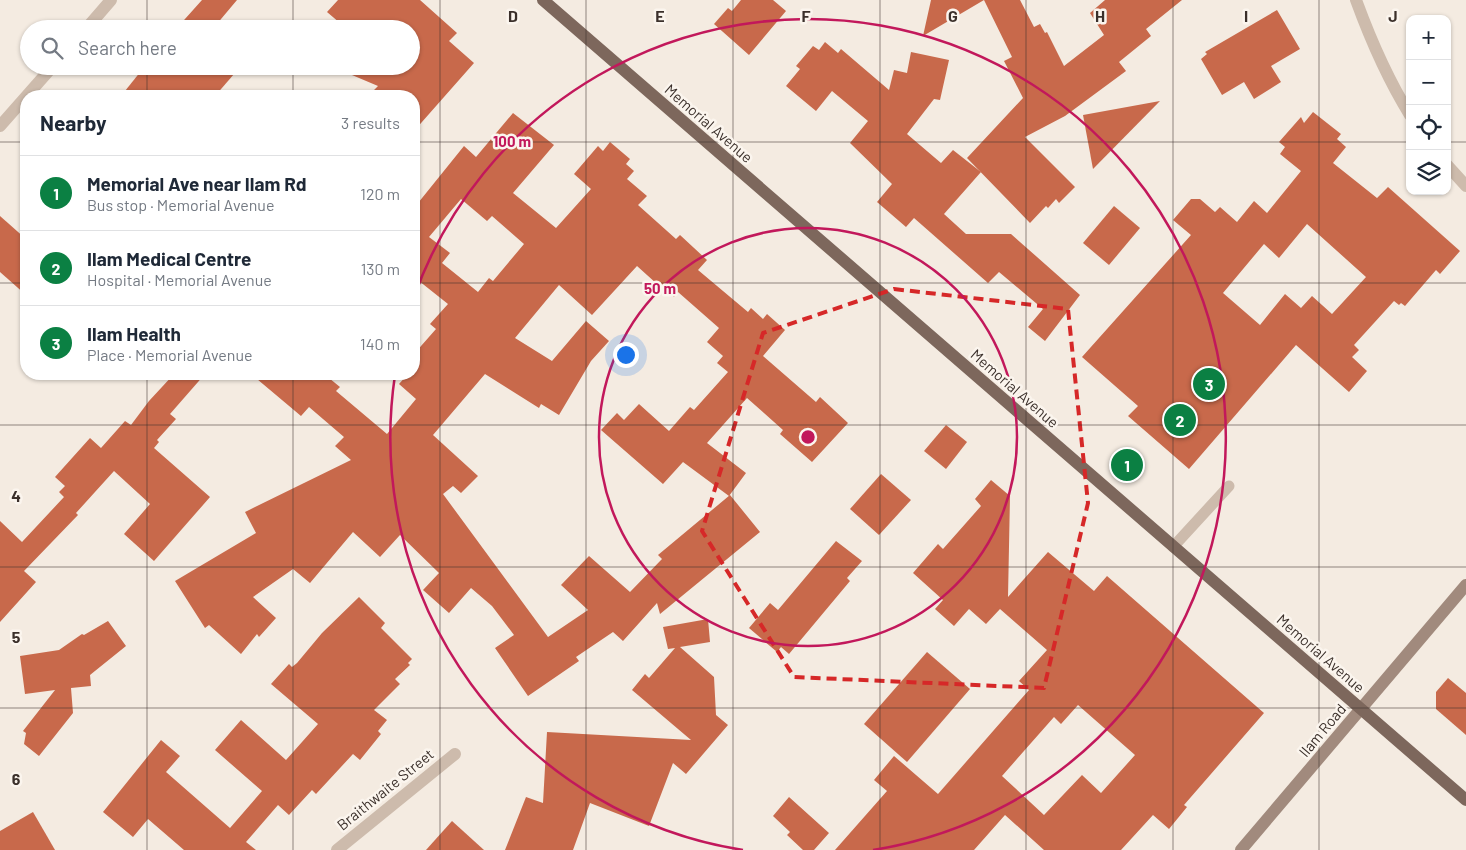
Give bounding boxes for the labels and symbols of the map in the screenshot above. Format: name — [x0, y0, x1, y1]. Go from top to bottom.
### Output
text: D — [508, 6, 518, 25]
text: E — [655, 6, 665, 25]
text: F — [802, 6, 811, 25]
text: G — [948, 6, 958, 25]
text: H — [1095, 6, 1105, 25]
text: I — [1244, 6, 1248, 25]
text: J — [1388, 6, 1398, 25]
street label: Memorial Avenue — [661, 80, 757, 166]
text: 100 m — [493, 132, 531, 150]
text: 50 m — [644, 279, 676, 297]
your location — [613, 342, 639, 368]
street label: Memorial Avenue — [967, 345, 1063, 431]
pin: 3 — [1193, 365, 1225, 403]
pin: 2 — [1164, 401, 1196, 439]
centre of rings — [799, 428, 817, 446]
pin: 1 — [1111, 446, 1143, 484]
text: 4 — [11, 486, 21, 505]
street label: Memorial Avenue — [1273, 610, 1369, 696]
text: 5 — [12, 627, 21, 646]
street label: Ilam Road — [1295, 700, 1349, 760]
street label: Braithwaite Street — [333, 745, 437, 833]
text: 6 — [12, 769, 21, 788]

